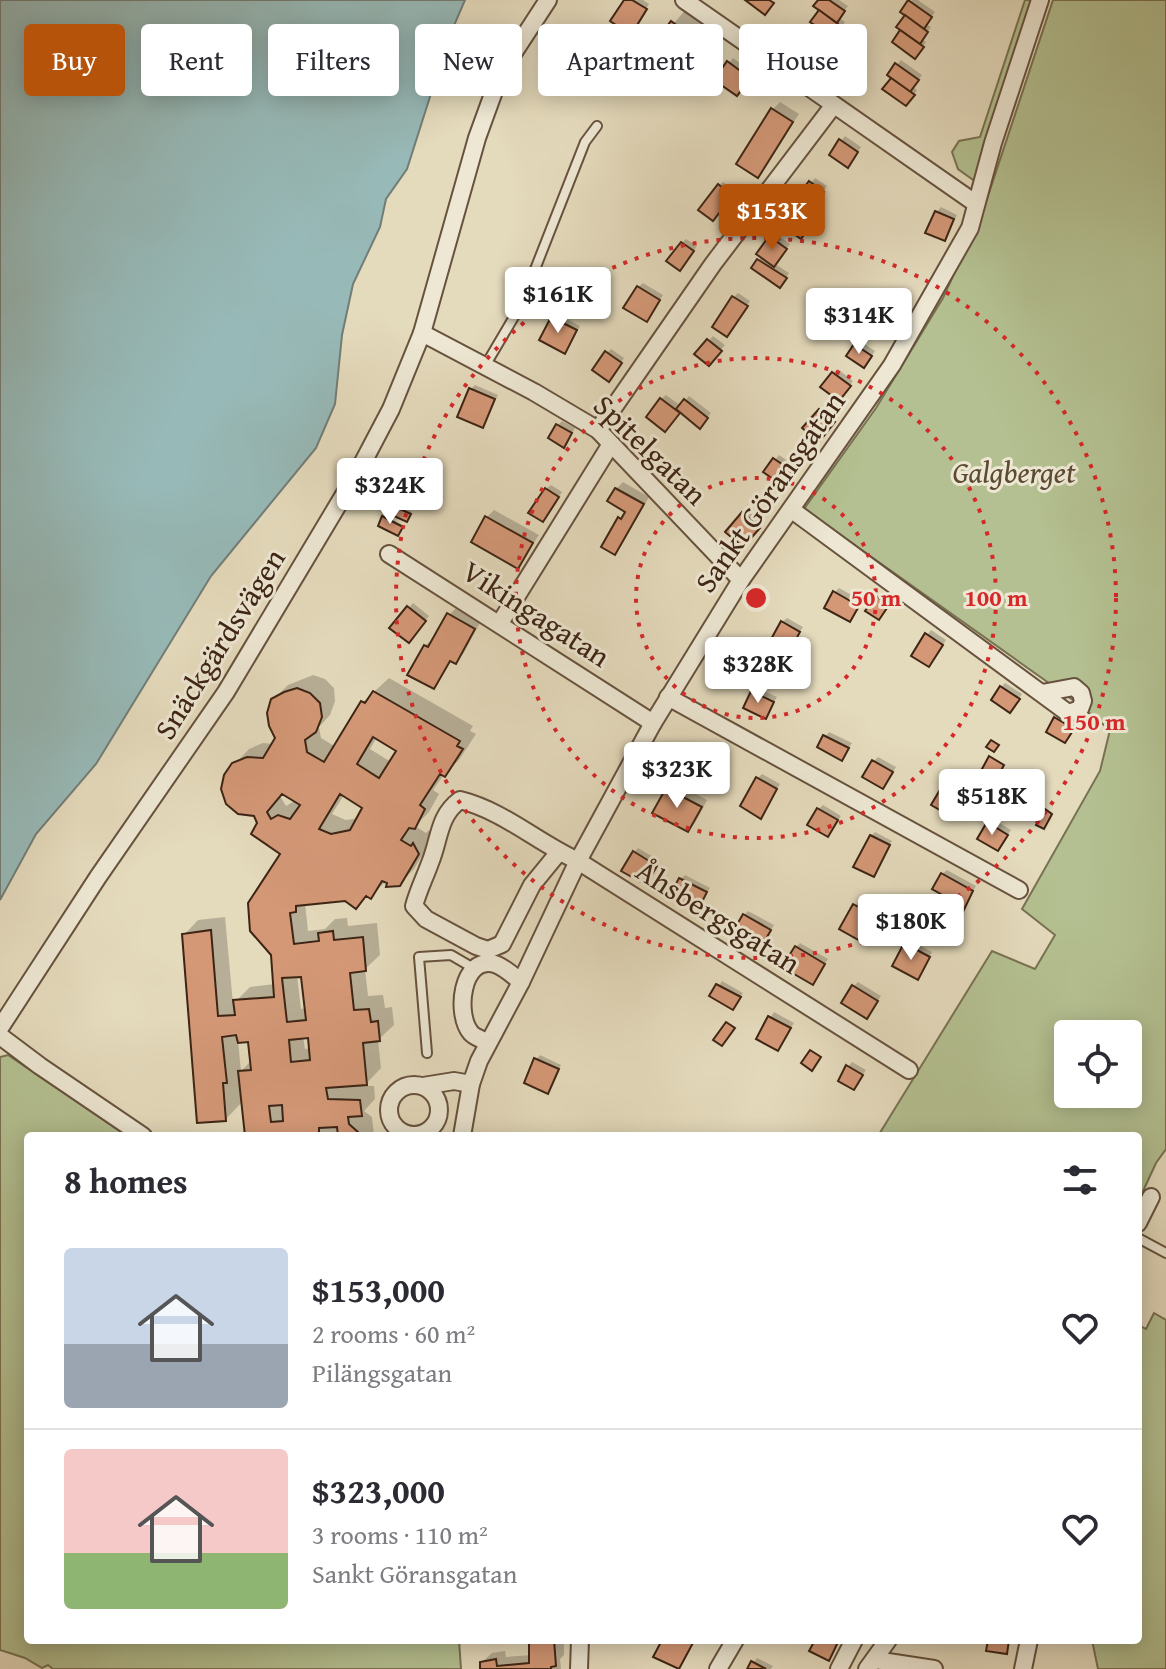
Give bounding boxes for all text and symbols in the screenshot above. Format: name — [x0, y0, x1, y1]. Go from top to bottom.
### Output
chip: Buy — [24, 24, 125, 96]
chip: Rent — [141, 24, 252, 96]
chip: Filters — [268, 24, 399, 96]
chip: New — [415, 24, 522, 96]
chip: Apartment — [538, 24, 723, 96]
chip: House — [739, 24, 867, 96]
pin: $153K — [716, 184, 828, 252]
text: $153K — [737, 190, 807, 229]
pin: $161K — [502, 267, 614, 335]
text: $161K — [523, 273, 593, 312]
pin: $314K — [803, 288, 915, 356]
text: $314K — [824, 294, 894, 333]
street label: Sankt Göransgatan — [683, 382, 855, 601]
street label: Spitelgatan — [584, 384, 718, 515]
park label: Galgberget — [953, 450, 1076, 494]
pin: $324K — [334, 458, 446, 526]
text: $324K — [355, 464, 425, 503]
street label: Snäckgärdsvägen — [143, 539, 296, 747]
street label: Vikingagatan — [454, 549, 619, 678]
text: 50 m — [851, 580, 902, 615]
text: 100 m — [964, 580, 1028, 615]
centre of rings — [742, 584, 770, 612]
pin: $328K — [702, 637, 814, 705]
text: $328K — [723, 643, 793, 682]
text: 150 m — [1062, 704, 1126, 739]
pin: $323K — [621, 742, 733, 810]
text: $323K — [642, 748, 712, 787]
pin: $518K — [936, 769, 1048, 837]
text: $518K — [957, 775, 1027, 814]
street label: Åhsbergsgatan — [628, 848, 809, 984]
pin: $180K — [855, 894, 967, 962]
text: $180K — [876, 900, 946, 939]
map controls — [1054, 1020, 1142, 1108]
button: locate — [1054, 1020, 1142, 1108]
text: 8 homes — [64, 1156, 188, 1205]
icon: filters — [1058, 1158, 1102, 1202]
text: $153,000 — [312, 1265, 445, 1314]
icon: home — [128, 1280, 224, 1376]
icon: heart — [1058, 1306, 1102, 1350]
text: 2 rooms · 60 m² — [312, 1314, 475, 1353]
text: Pilängsgatan — [312, 1353, 452, 1392]
text: $323,000 — [312, 1466, 445, 1515]
icon: home — [128, 1481, 224, 1577]
icon: heart — [1058, 1507, 1102, 1551]
text: 3 rooms · 110 m² — [312, 1515, 488, 1554]
text: Sankt Göransgatan — [312, 1554, 517, 1593]

